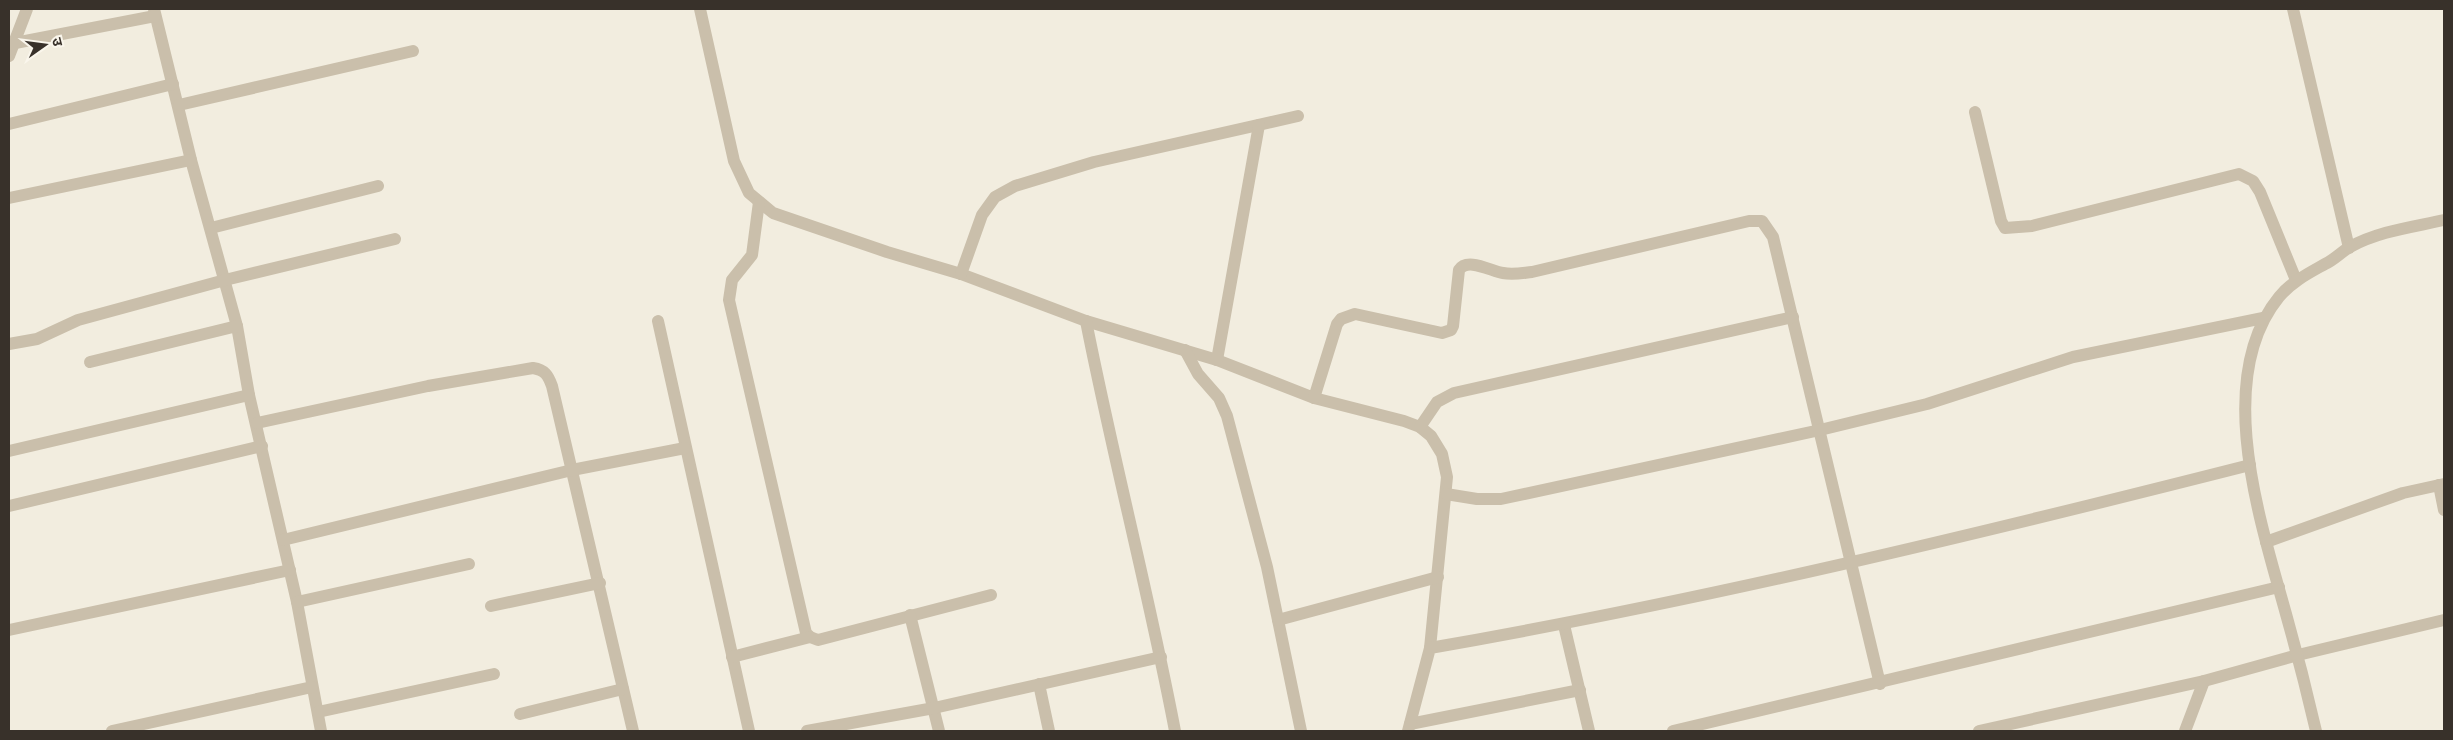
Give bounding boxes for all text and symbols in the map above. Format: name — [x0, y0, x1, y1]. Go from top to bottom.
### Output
north arrow — [20, 20, 70, 70]
text: उ — [48, 36, 68, 49]

